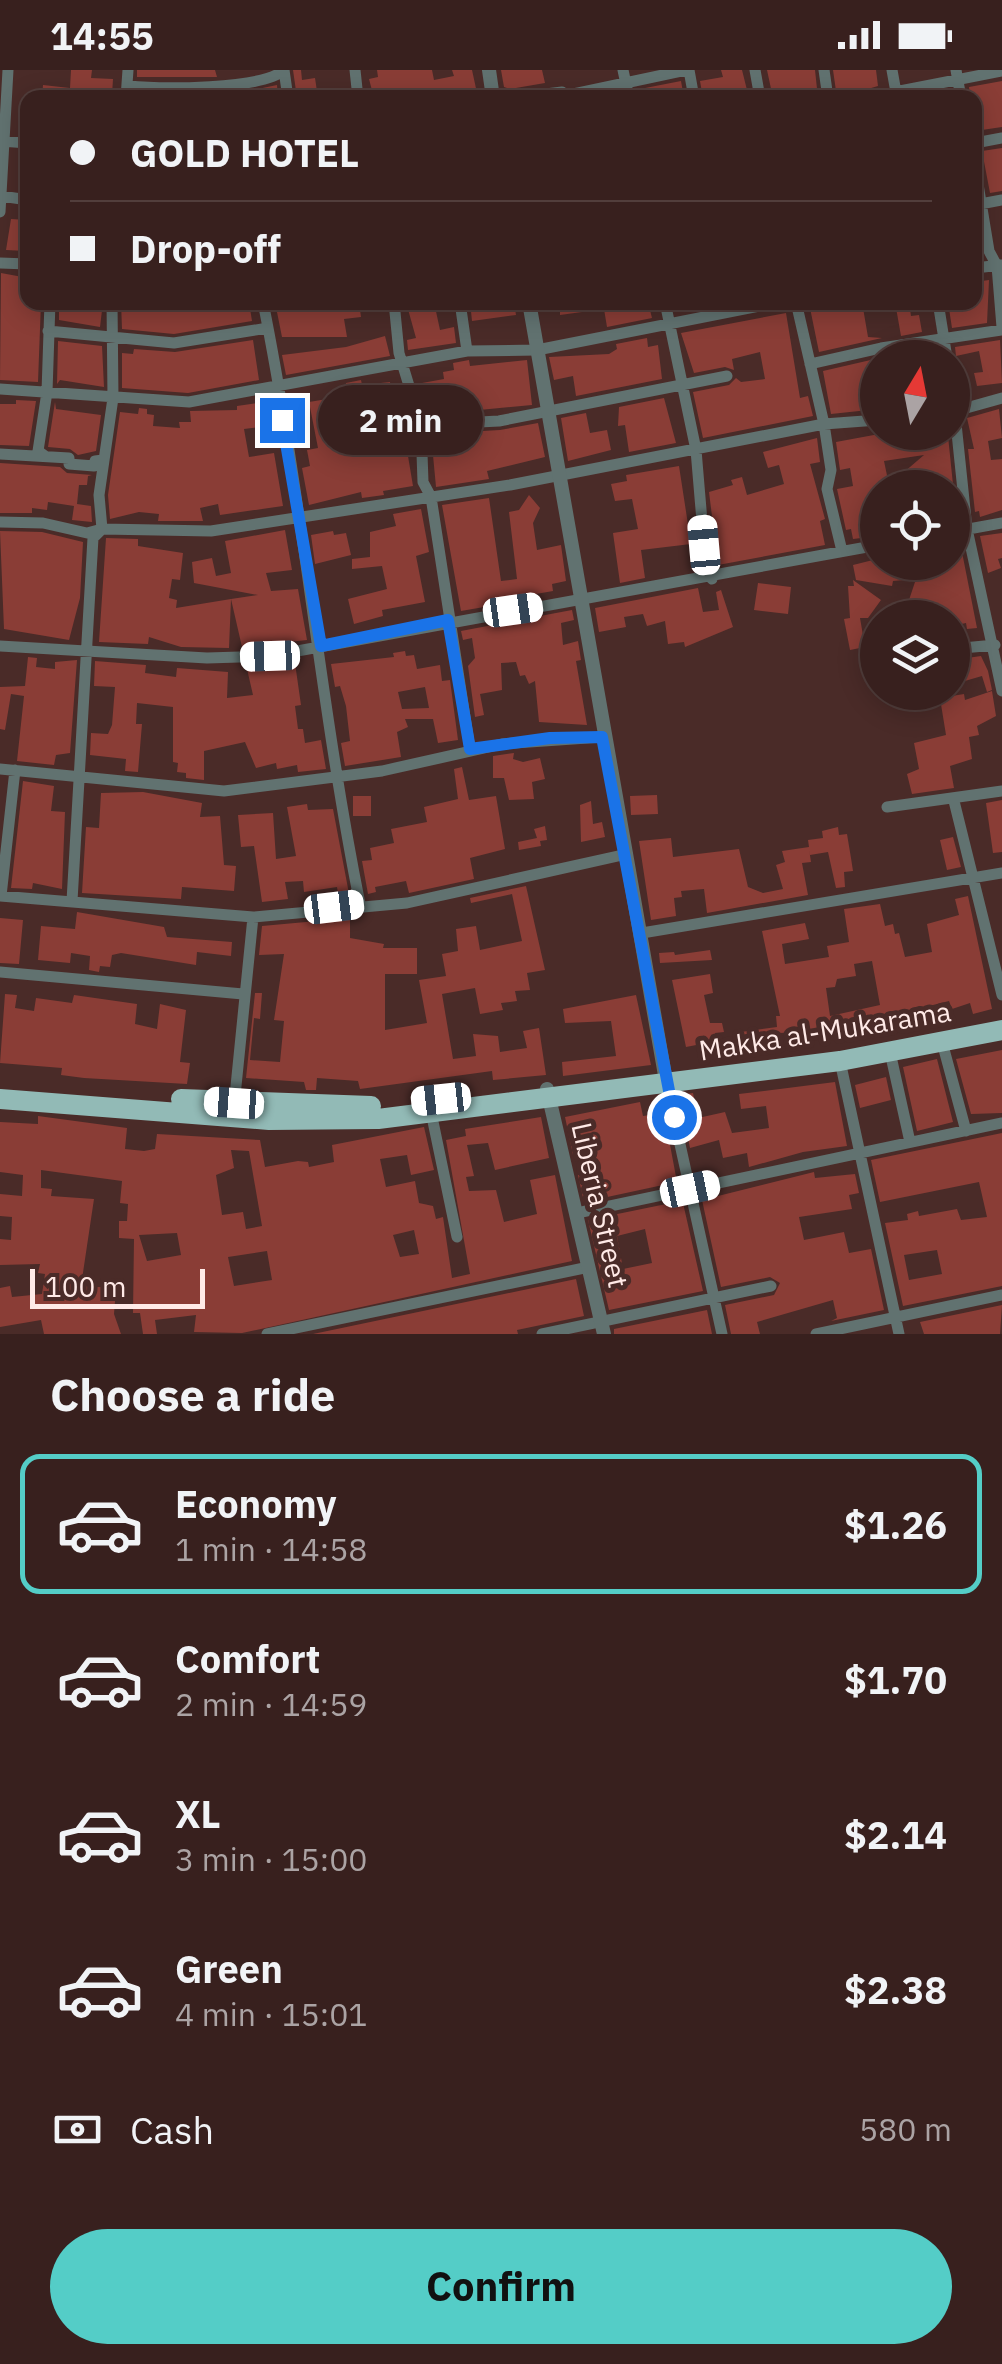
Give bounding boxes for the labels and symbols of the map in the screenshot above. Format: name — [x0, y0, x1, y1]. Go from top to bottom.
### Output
north arrow — [860, 340, 970, 450]
callout: 2 min — [317, 385, 482, 455]
route end — [260, 398, 305, 443]
car — [686, 514, 722, 576]
car — [481, 591, 545, 629]
car — [239, 640, 301, 672]
car — [302, 888, 366, 926]
street label: Makka al-Mukarama — [696, 992, 954, 1069]
car — [410, 1081, 472, 1117]
car — [203, 1086, 265, 1120]
route start — [652, 1095, 697, 1140]
street label: Liberia Street — [564, 1119, 637, 1291]
car — [658, 1168, 722, 1210]
scale bar — [30, 1264, 205, 1308]

